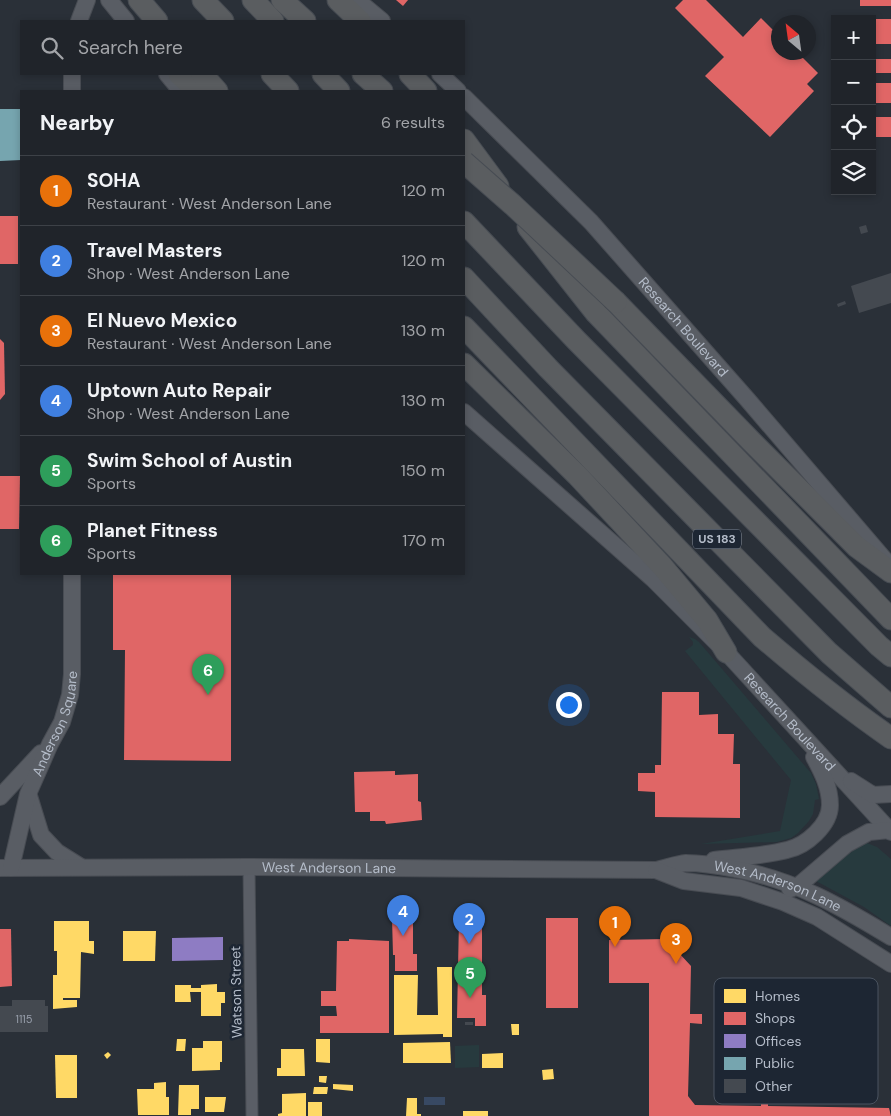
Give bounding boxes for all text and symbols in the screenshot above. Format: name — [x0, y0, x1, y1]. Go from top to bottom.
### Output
north arrow — [771, 15, 816, 60]
map controls — [831, 15, 876, 195]
button: + — [831, 15, 876, 60]
search box — [20, 20, 465, 75]
icon: search — [38, 34, 66, 62]
text: Search here — [78, 35, 183, 60]
button: − — [831, 60, 876, 105]
button: locate — [831, 105, 876, 150]
text: Nearby — [40, 109, 114, 137]
text: 6 results — [381, 112, 445, 133]
button: layers — [831, 150, 876, 195]
text: SOHA — [87, 168, 140, 193]
text: 1 — [53, 180, 59, 201]
text: 120 m — [401, 180, 445, 201]
text: Restaurant · West Anderson Lane — [87, 193, 332, 214]
text: Travel Masters — [87, 238, 222, 263]
text: 2 — [51, 250, 61, 271]
text: 120 m — [401, 250, 445, 271]
text: Shop · West Anderson Lane — [87, 263, 290, 284]
street label: Research Boulevard — [635, 273, 732, 381]
text: El Nuevo Mexico — [87, 308, 237, 333]
text: 3 — [51, 320, 61, 341]
text: 130 m — [401, 320, 445, 341]
text: Restaurant · West Anderson Lane — [87, 333, 332, 354]
text: Uptown Auto Repair — [87, 378, 272, 403]
text: 4 — [51, 390, 61, 411]
text: 130 m — [401, 390, 445, 411]
text: Shop · West Anderson Lane — [87, 403, 290, 424]
text: Swim School of Austin — [87, 448, 292, 473]
text: 5 — [51, 460, 61, 481]
text: 150 m — [401, 460, 445, 481]
text: Sports — [87, 473, 136, 494]
text: Planet Fitness — [87, 518, 218, 543]
text: 6 — [51, 530, 61, 551]
text: 170 m — [402, 530, 445, 551]
road number: US 183 — [693, 530, 741, 548]
text: Sports — [87, 543, 136, 564]
pin: 6 — [192, 654, 224, 695]
street label: Research Boulevard — [740, 669, 839, 775]
street label: Anderson Square — [28, 670, 81, 779]
your location — [556, 692, 582, 718]
street label: West Anderson Lane — [713, 856, 845, 916]
street label: West Anderson Lane — [262, 858, 396, 877]
pin: 4 — [387, 895, 419, 936]
pin: 2 — [453, 903, 485, 944]
pin: 1 — [599, 906, 631, 947]
pin: 3 — [660, 923, 692, 964]
street label: Watson Street — [226, 946, 246, 1038]
pin: 5 — [454, 957, 486, 998]
legend — [714, 978, 878, 1104]
text: Homes — [755, 987, 800, 1005]
text: Shops — [755, 1009, 795, 1027]
house number: 1115 — [15, 1012, 33, 1026]
text: Offices — [755, 1032, 801, 1050]
text: Public — [755, 1054, 794, 1072]
text: Other — [755, 1077, 793, 1095]

